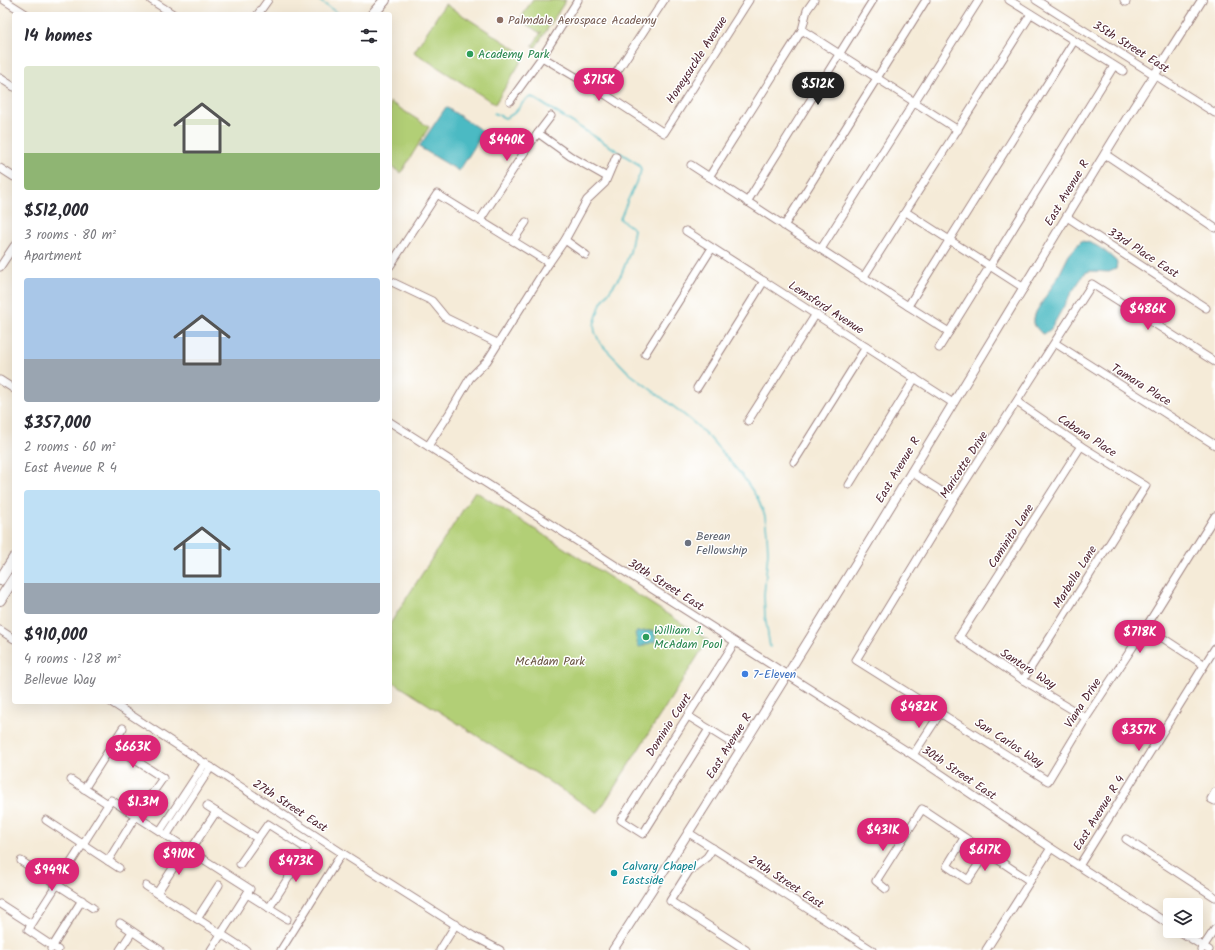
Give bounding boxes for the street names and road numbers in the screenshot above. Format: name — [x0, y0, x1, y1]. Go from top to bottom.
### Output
street label: Honeysuckle Avenue — [661, 12, 733, 108]
street label: 35th Street East — [1089, 16, 1173, 78]
street label: East Avenue R — [1040, 156, 1094, 230]
street label: 33rd Place East — [1104, 223, 1183, 283]
street label: Lemsford Avenue — [784, 276, 868, 340]
street label: Tamara Place — [1107, 359, 1175, 411]
street label: Cabana Place — [1054, 410, 1121, 463]
street label: Maricotte Drive — [935, 427, 993, 503]
street label: East Avenue R — [871, 433, 925, 507]
street label: Caminito Lane — [983, 500, 1039, 572]
street label: Marbella Lane — [1048, 541, 1102, 612]
street label: 30th Street East — [624, 554, 708, 616]
street label: Santoro Way — [996, 644, 1060, 694]
street label: Viana Drive — [1060, 674, 1107, 732]
street label: Dominio Court — [641, 689, 697, 760]
street label: East Avenue R — [701, 709, 757, 783]
street label: San Carlos Way — [971, 714, 1048, 773]
street label: 30th Street East — [918, 741, 1000, 805]
street label: East Avenue R 4 — [1068, 771, 1130, 854]
street label: 27th Street East — [249, 775, 332, 838]
street label: 29th Street East — [745, 851, 828, 914]

